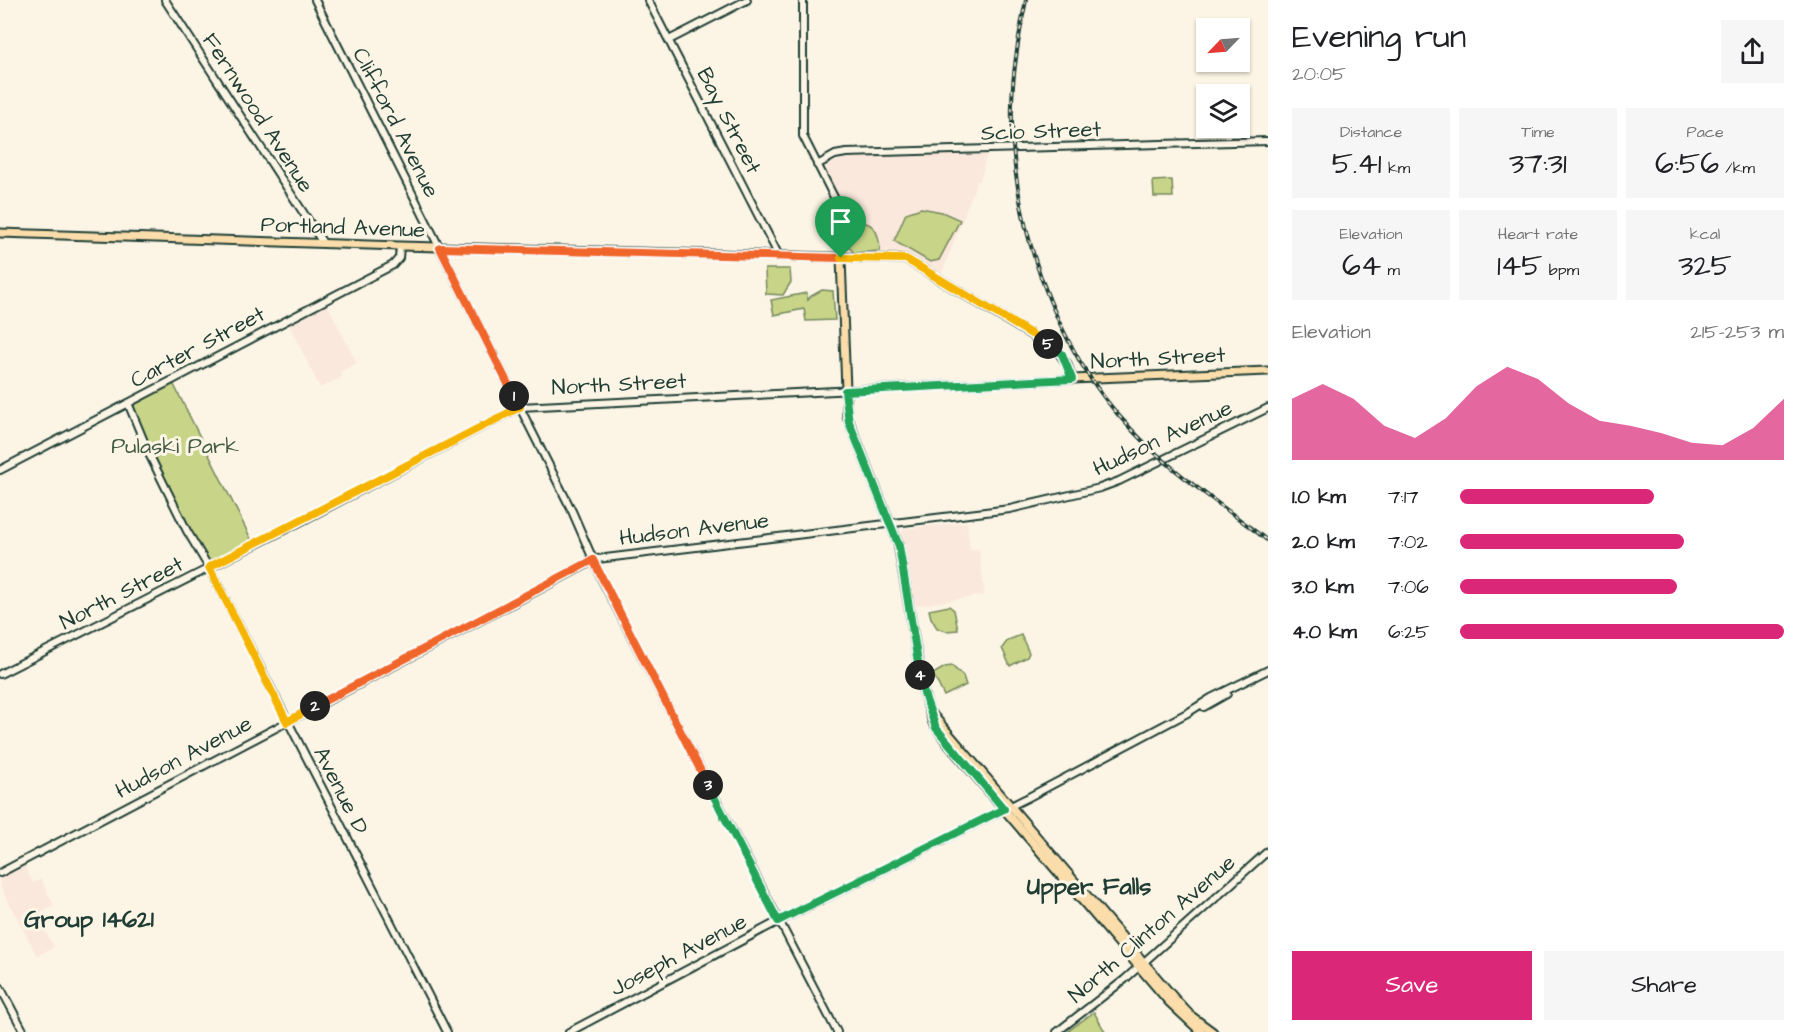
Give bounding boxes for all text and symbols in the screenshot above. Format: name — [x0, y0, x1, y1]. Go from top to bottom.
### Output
text: Evening run — [1292, 14, 1466, 60]
north arrow — [1196, 18, 1250, 72]
map controls — [1196, 18, 1250, 138]
button: share — [1721, 20, 1784, 83]
street label: Fernwood Avenue — [195, 27, 321, 199]
street label: Clifford Avenue — [344, 42, 447, 203]
text: 20:05 — [1292, 60, 1346, 88]
street label: Bay Street — [688, 62, 769, 180]
button: layers — [1196, 84, 1250, 138]
street label: Scio Street — [980, 114, 1102, 149]
text: Distance — [1340, 121, 1402, 143]
text: Time — [1521, 121, 1555, 143]
text: Pace — [1686, 121, 1724, 143]
text: 5.41 — [1332, 143, 1382, 185]
text: 37:31 — [1509, 143, 1567, 185]
text: 6:56 — [1655, 143, 1719, 185]
text: km — [1382, 157, 1410, 179]
text: /km — [1719, 157, 1755, 179]
pin — [815, 196, 866, 258]
icon: arrive — [824, 205, 857, 238]
street label: Portland Avenue — [260, 209, 426, 246]
text: Elevation — [1340, 223, 1402, 245]
text: Heart rate — [1498, 223, 1578, 245]
text: kcal — [1690, 223, 1720, 245]
text: 64 — [1342, 245, 1381, 287]
text: 145 — [1497, 245, 1542, 287]
text: 325 — [1678, 245, 1732, 287]
text: m — [1381, 259, 1400, 281]
text: bpm — [1542, 259, 1579, 281]
street label: Carter Street — [125, 299, 271, 396]
text: Elevation — [1292, 318, 1371, 346]
text: 215–253 m — [1690, 318, 1784, 346]
pin: 5 — [1033, 329, 1063, 359]
text: 5 — [1042, 333, 1054, 355]
street label: North Street — [1090, 339, 1226, 378]
street label: North Street — [551, 365, 687, 404]
pin: 1 — [499, 381, 529, 411]
text: 1 — [513, 385, 515, 407]
street label: Hudson Avenue — [1088, 392, 1237, 484]
park label: Pulaski Park — [111, 431, 239, 462]
text: 1.0 km — [1292, 483, 1346, 511]
text: 7:17 — [1388, 483, 1419, 511]
street label: Hudson Avenue — [618, 505, 771, 554]
text: 2.0 km — [1292, 528, 1355, 556]
text: 7:02 — [1388, 528, 1428, 556]
street label: North Street — [55, 549, 189, 638]
text: 3.0 km — [1292, 573, 1353, 601]
text: 7:06 — [1388, 573, 1429, 601]
text: 4.0 km — [1292, 618, 1357, 646]
text: 6:25 — [1388, 618, 1429, 646]
pin: 4 — [905, 660, 935, 690]
text: 4 — [915, 664, 925, 686]
pin: 2 — [300, 691, 330, 721]
text: 2 — [310, 695, 320, 717]
street label: Hudson Avenue — [110, 708, 257, 806]
street label: Avenue D — [305, 742, 376, 840]
pin: 3 — [693, 770, 723, 800]
text: 3 — [704, 774, 712, 796]
street label: North Clinton Avenue — [1062, 848, 1243, 1011]
district label: Upper Falls — [1027, 870, 1151, 904]
district label: Group 14621 — [24, 903, 155, 937]
street label: Joseph Avenue — [605, 906, 752, 1004]
button: Save — [1292, 951, 1532, 1020]
button: Share — [1544, 951, 1784, 1020]

